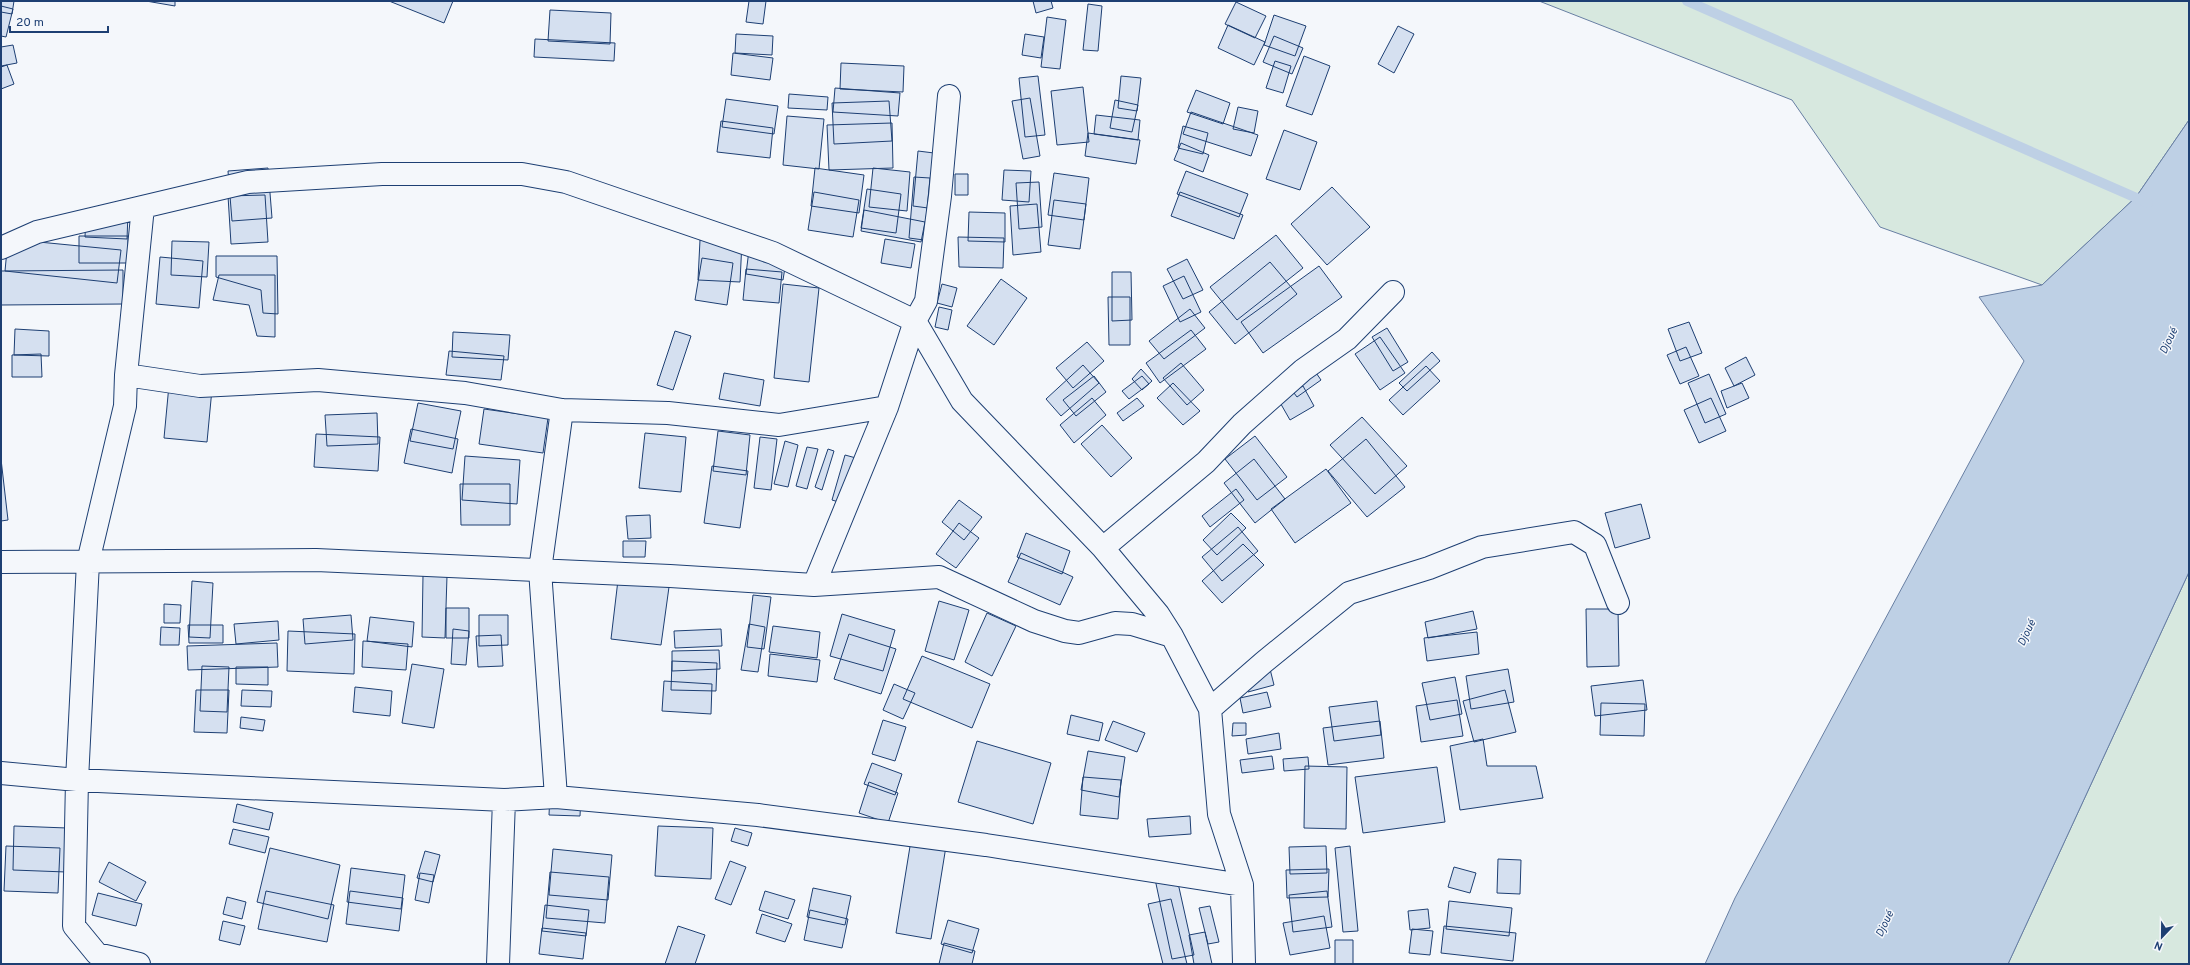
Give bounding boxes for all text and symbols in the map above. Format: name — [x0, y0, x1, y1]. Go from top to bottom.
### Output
scale bar — [10, 8, 108, 34]
text: 20 m — [16, 15, 44, 31]
water label: Djoué — [2157, 324, 2182, 356]
water label: Djoué — [2015, 616, 2040, 648]
water label: Djoué — [1873, 907, 1898, 939]
north arrow — [2142, 917, 2182, 957]
text: N — [2152, 937, 2165, 953]

